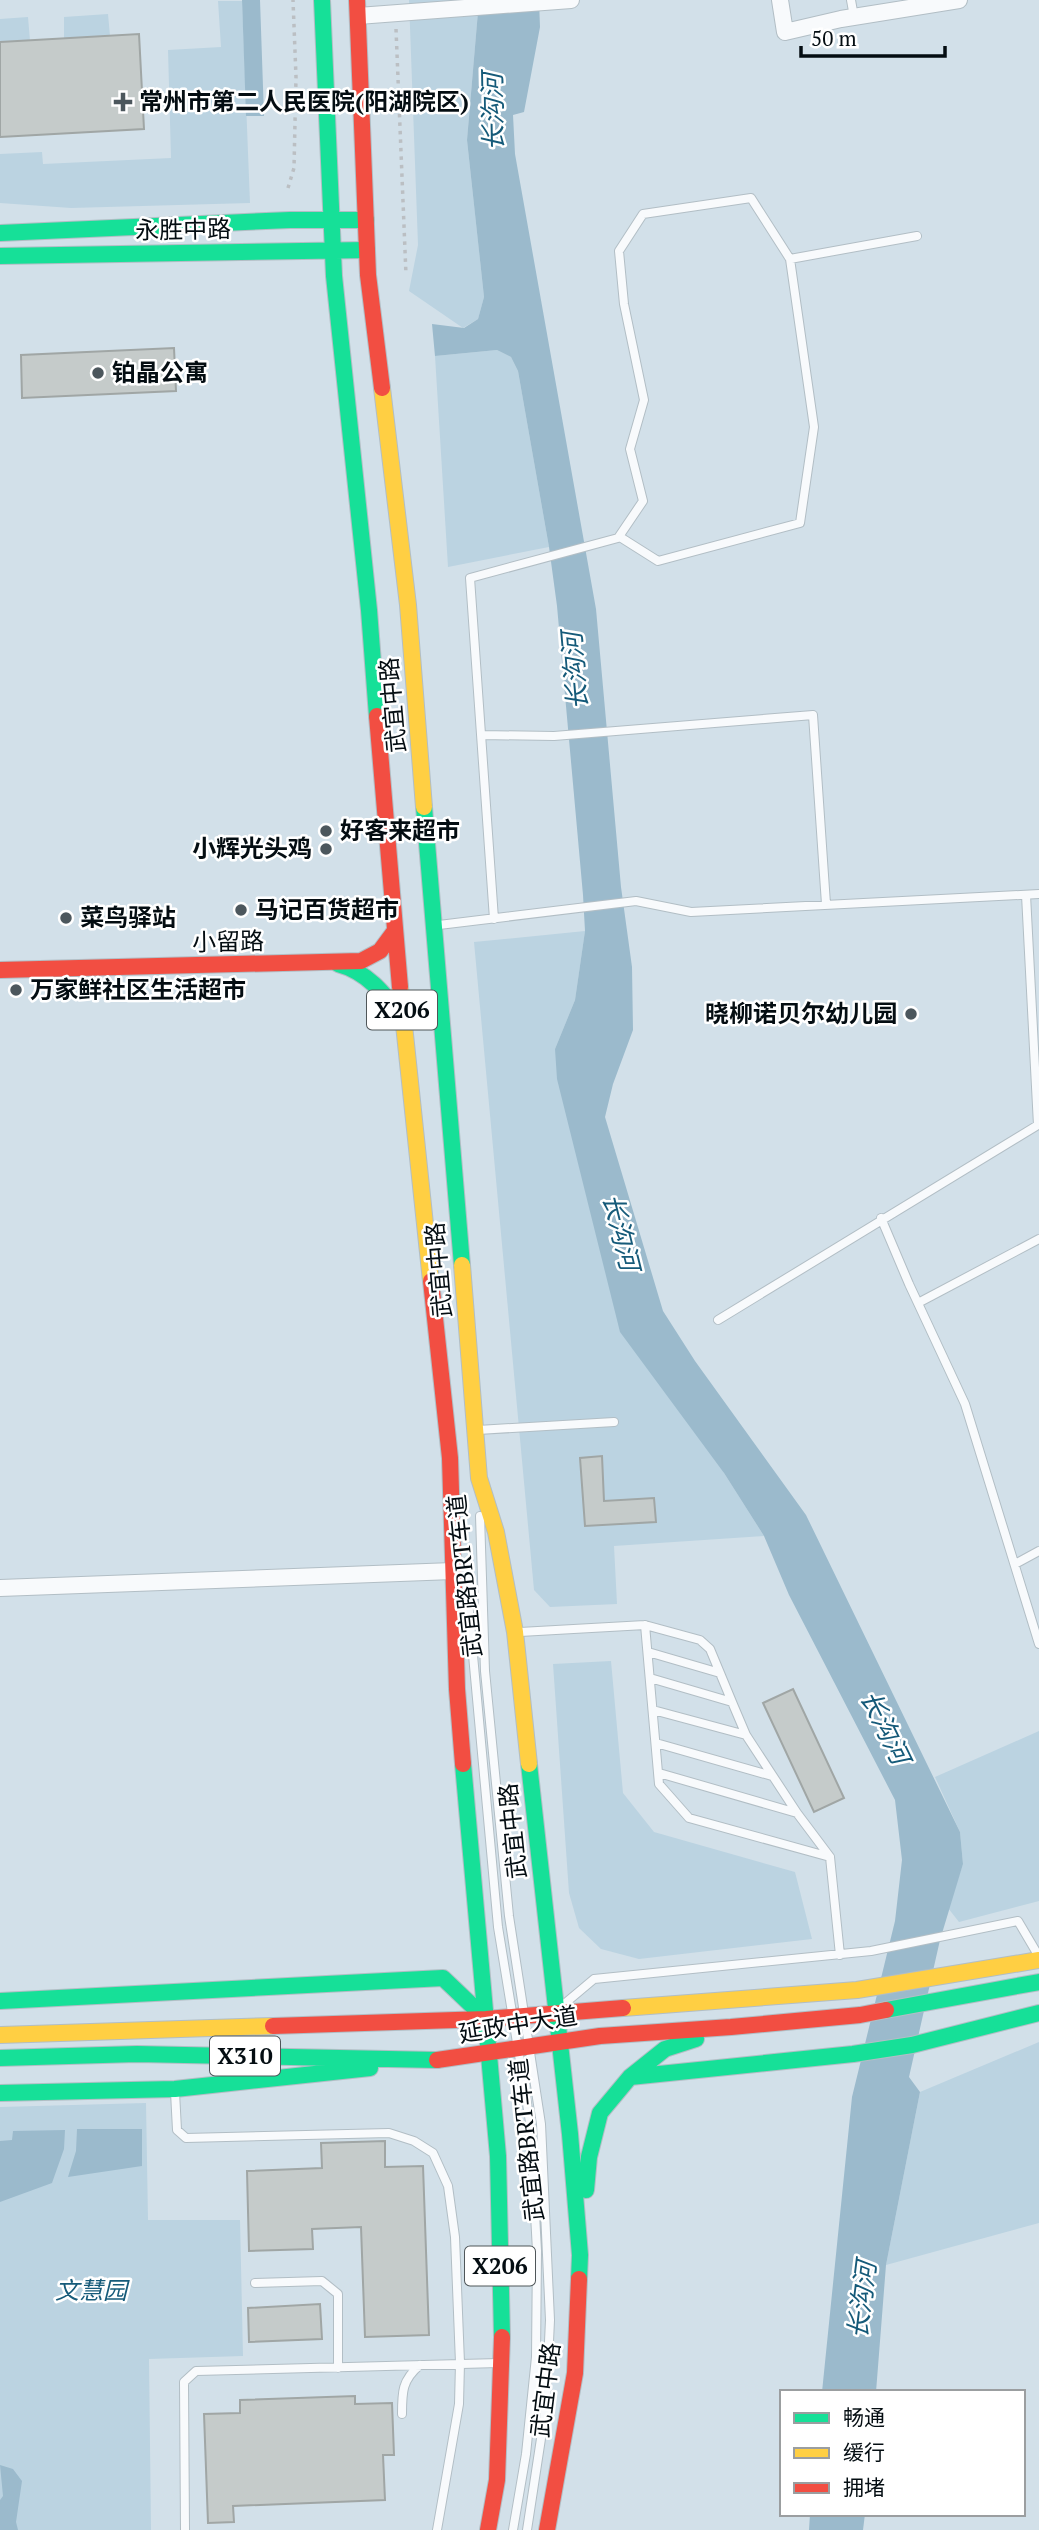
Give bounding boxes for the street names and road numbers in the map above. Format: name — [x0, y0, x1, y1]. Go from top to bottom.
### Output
street label: 永胜中路 — [135, 212, 231, 246]
street label: 武宜中路 — [372, 656, 412, 754]
street label: 小留路 — [192, 924, 264, 958]
road number: X206 — [367, 990, 437, 1030]
street label: 武宜中路 — [418, 1221, 458, 1319]
street label: 武宜路BRT车道 — [440, 1493, 488, 1659]
street label: 武宜中路 — [491, 1782, 533, 1881]
street label: 延政中大道 — [456, 1999, 580, 2049]
road number: X310 — [210, 2036, 280, 2076]
street label: 武宜路BRT车道 — [502, 2057, 550, 2223]
road number: X206 — [465, 2246, 535, 2286]
street label: 武宜中路 — [523, 2340, 567, 2439]

